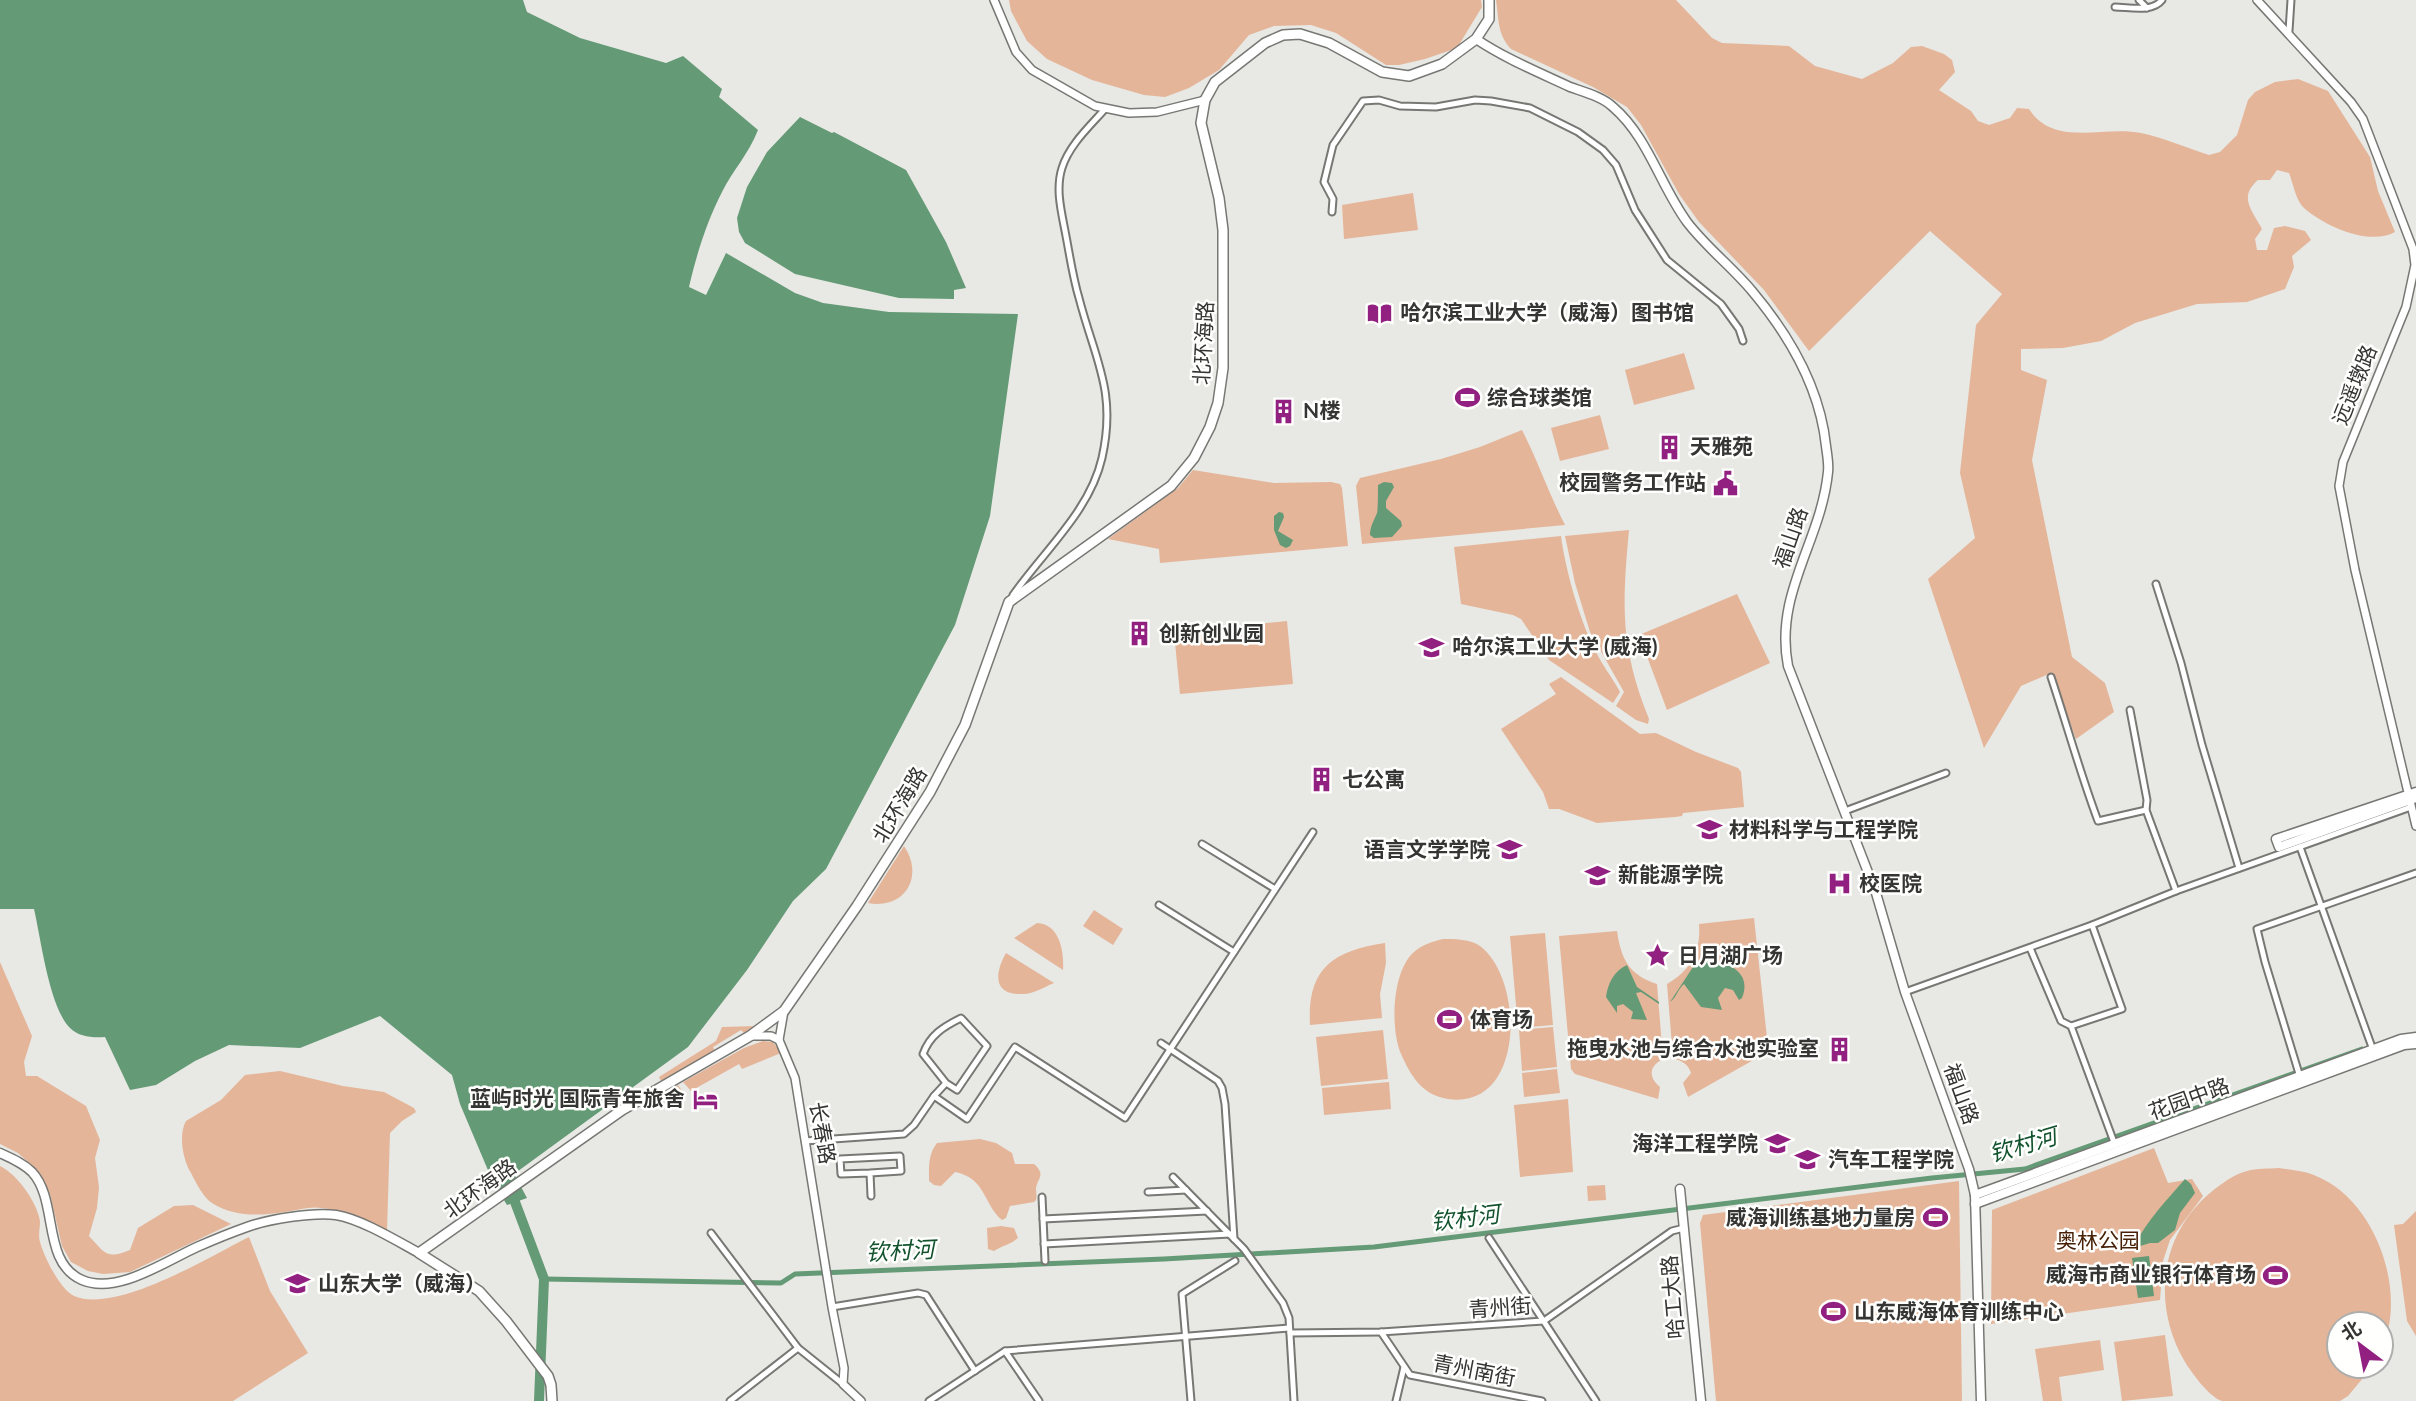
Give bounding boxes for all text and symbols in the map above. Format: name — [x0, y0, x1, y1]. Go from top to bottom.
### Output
library icon: 哈尔滨工业大学（威海）图书馆 — [1366, 299, 1394, 327]
place label: 哈尔滨工业大学（威海）图书馆 — [1400, 299, 1694, 324]
street label: 北环海路 — [1188, 300, 1217, 386]
street label: 远遥墩路 — [2326, 341, 2381, 428]
sports icon: 综合球类馆 — [1453, 384, 1481, 412]
place label: 综合球类馆 — [1487, 384, 1592, 409]
building icon: N楼 — [1269, 397, 1297, 425]
place label: N楼 — [1303, 397, 1340, 422]
building icon: 天雅苑 — [1656, 433, 1684, 461]
place label: 天雅苑 — [1690, 433, 1753, 458]
place label: 校园警务工作站 — [1559, 469, 1706, 494]
public building icon: 校园警务工作站 — [1712, 469, 1740, 497]
street label: 福山路 — [1768, 504, 1812, 571]
building icon: 创新创业园 — [1125, 620, 1153, 648]
place label: 创新创业园 — [1159, 620, 1264, 645]
school or university icon: 哈尔滨工业大学 (威海) — [1418, 633, 1446, 661]
place label: 哈尔滨工业大学 (威海) — [1452, 633, 1658, 658]
street label: 北环海路 — [866, 762, 931, 847]
building icon: 七公寓 — [1308, 766, 1336, 794]
place label: 七公寓 — [1342, 766, 1405, 791]
school or university icon: 材料科学与工程学院 — [1695, 816, 1723, 844]
place label: 材料科学与工程学院 — [1729, 816, 1918, 841]
place label: 语言文学学院 — [1364, 836, 1490, 861]
school or university icon: 语言文学学院 — [1496, 836, 1524, 864]
school or university icon: 新能源学院 — [1584, 861, 1612, 889]
place label: 新能源学院 — [1618, 861, 1723, 886]
hospital icon: 校医院 — [1825, 870, 1853, 898]
place label: 校医院 — [1859, 870, 1922, 895]
place icon: 日月湖广场 — [1644, 942, 1672, 970]
place label: 日月湖广场 — [1678, 942, 1783, 967]
sports icon: 体育场 — [1436, 1006, 1464, 1034]
place label: 体育场 — [1470, 1006, 1533, 1031]
place label: 拖曳水池与综合水池实验室 — [1567, 1035, 1819, 1060]
building icon: 拖曳水池与综合水池实验室 — [1825, 1035, 1853, 1063]
street label: 福山路 — [1940, 1060, 1985, 1127]
street label: 花园中路 — [2145, 1071, 2232, 1124]
place label: 蓝屿时光 国际青年旅舍 — [470, 1085, 685, 1110]
hotel icon: 蓝屿时光 国际青年旅舍 — [691, 1085, 719, 1113]
street label: 长春路 — [806, 1100, 841, 1166]
water label: 钦村河 — [1986, 1120, 2064, 1167]
place label: 海洋工程学院 — [1632, 1130, 1758, 1155]
school or university icon: 海洋工程学院 — [1764, 1130, 1792, 1158]
school or university icon: 汽车工程学院 — [1794, 1146, 1822, 1174]
place label: 汽车工程学院 — [1828, 1146, 1954, 1171]
street label: 北环海路 — [438, 1153, 520, 1223]
water label: 钦村河 — [1429, 1198, 1505, 1235]
place label: 威海训练基地力量房 — [1726, 1204, 1915, 1229]
sports icon: 威海训练基地力量房 — [1921, 1204, 1949, 1232]
park label: 奥林公园 — [2056, 1227, 2140, 1252]
water label: 钦村河 — [865, 1234, 939, 1266]
street label: 哈工大路 — [1655, 1254, 1688, 1340]
place label: 威海市商业银行体育场 — [2046, 1261, 2256, 1286]
sports icon: 威海市商业银行体育场 — [2262, 1261, 2290, 1289]
school or university icon: 山东大学（威海） — [284, 1270, 312, 1298]
place label: 山东大学（威海） — [318, 1270, 486, 1295]
street label: 青州街 — [1468, 1292, 1532, 1321]
sports icon: 山东威海体育训练中心 — [1820, 1298, 1848, 1326]
place label: 山东威海体育训练中心 — [1854, 1298, 2064, 1323]
north arrow — [2325, 1310, 2395, 1380]
text: 北 — [2337, 1315, 2365, 1345]
street label: 青州南街 — [1431, 1349, 1518, 1390]

